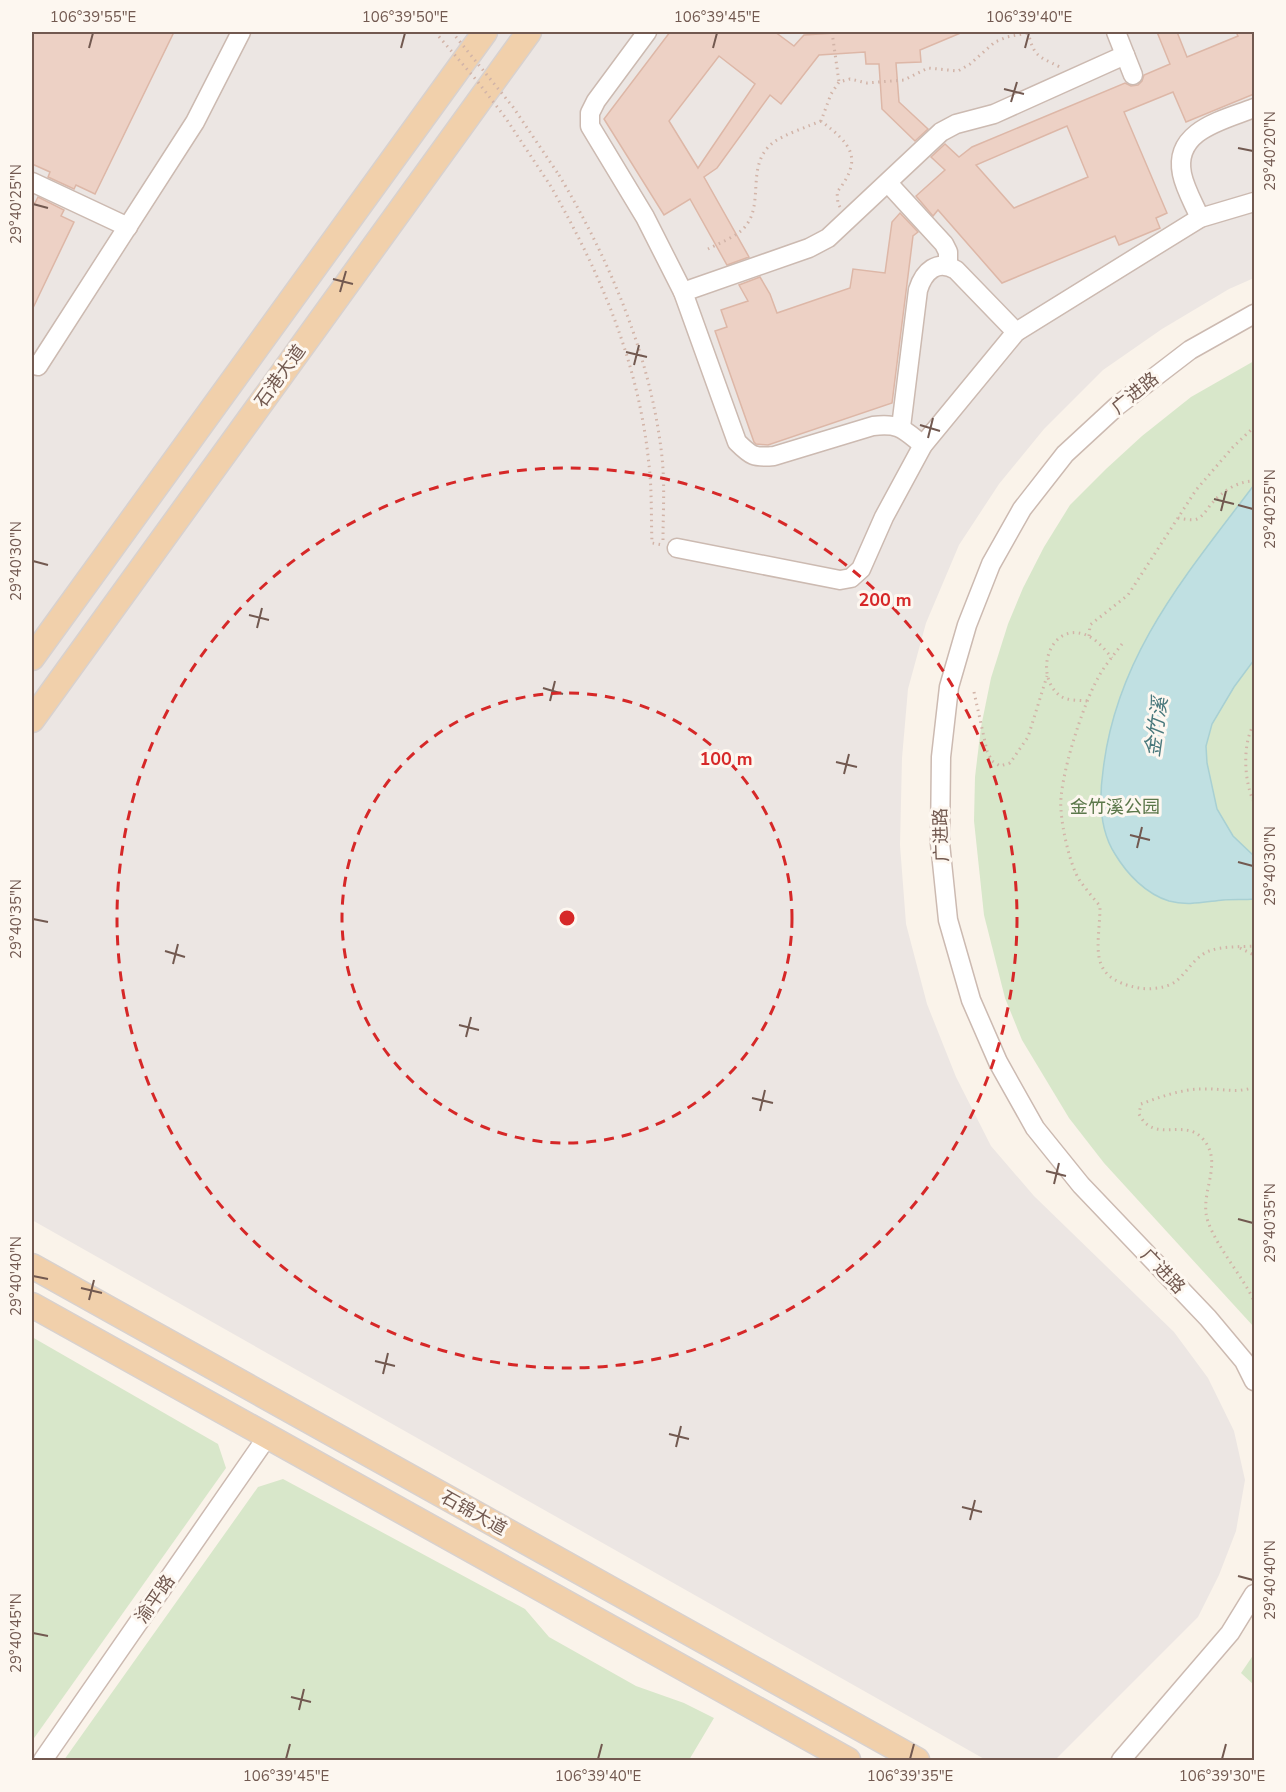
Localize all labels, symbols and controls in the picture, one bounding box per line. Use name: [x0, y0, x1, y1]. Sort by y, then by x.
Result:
text: 106°39'55"E: [50, 7, 136, 27]
text: 106°39'50"E: [362, 7, 448, 27]
text: 106°39'45"E: [674, 7, 760, 27]
text: 106°39'40"E: [986, 7, 1072, 27]
text: 29°40'20"N: [1260, 111, 1280, 191]
text: 29°40'25"N: [6, 164, 26, 244]
street label: 石港大道: [249, 340, 311, 412]
street label: 广进路: [1106, 367, 1164, 419]
text: 29°40'25"N: [1260, 469, 1280, 549]
text: 29°40'30"N: [6, 521, 26, 601]
text: 200 m: [858, 588, 912, 612]
water label: 金竹溪: [1139, 694, 1174, 759]
text: 100 m: [699, 747, 753, 771]
park label: 金竹溪公园: [1070, 795, 1160, 819]
street label: 广进路: [928, 808, 954, 862]
text: 29°40'30"N: [1260, 826, 1280, 906]
text: 29°40'35"N: [6, 879, 26, 959]
centre of rings: [557, 908, 577, 928]
text: 29°40'35"N: [1260, 1183, 1280, 1263]
text: 29°40'40"N: [6, 1236, 26, 1316]
street label: 广进路: [1136, 1243, 1190, 1299]
street label: 石锦大道: [437, 1485, 511, 1541]
text: 29°40'40"N: [1260, 1540, 1280, 1620]
street label: 渝平路: [130, 1570, 180, 1628]
text: 29°40'45"N: [6, 1593, 26, 1673]
text: 106°39'45"E: [243, 1766, 329, 1786]
text: 106°39'40"E: [555, 1766, 641, 1786]
text: 106°39'35"E: [867, 1766, 953, 1786]
text: 106°39'30"E: [1179, 1766, 1265, 1786]

